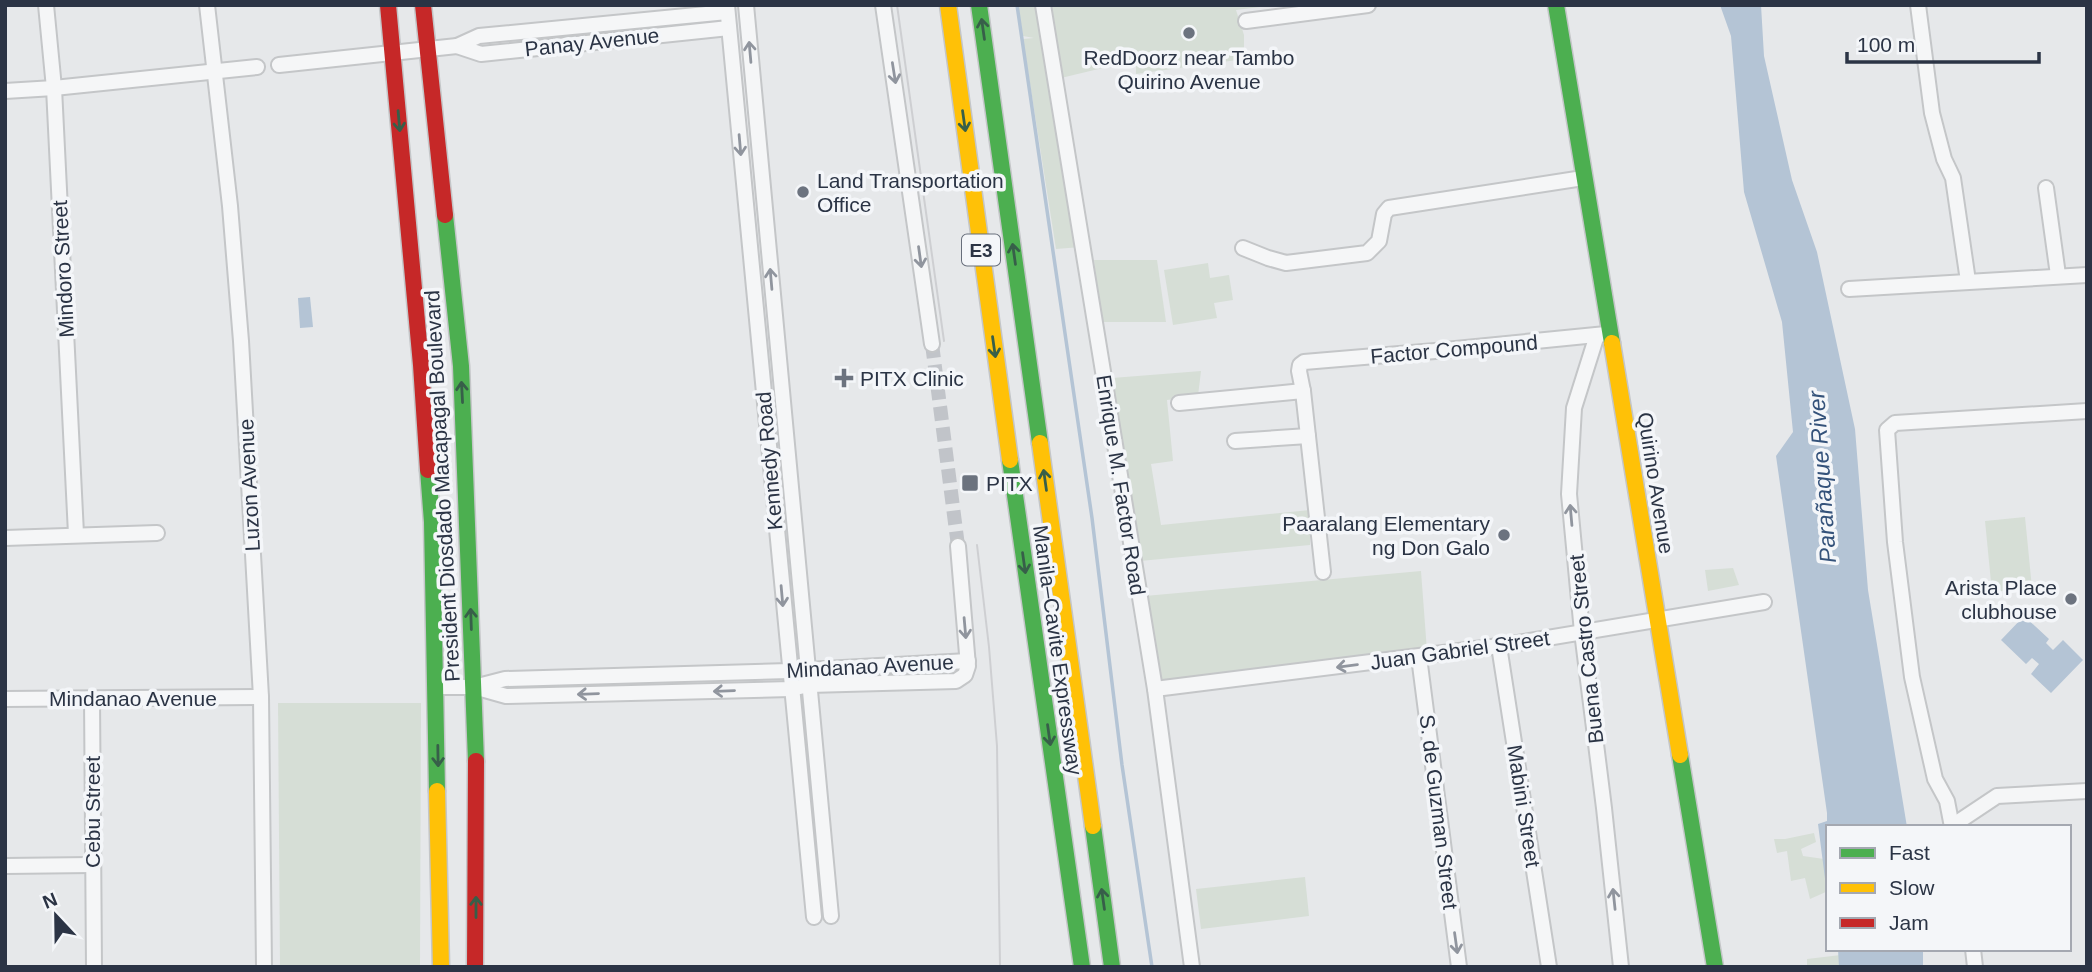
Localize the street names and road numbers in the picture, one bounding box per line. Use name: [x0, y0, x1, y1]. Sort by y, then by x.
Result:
street label: Panay Avenue: [524, 24, 660, 60]
street label: Mindoro Street: [48, 199, 78, 338]
road number: E3: [962, 234, 1000, 266]
street label: President Diosdado Macapagal Boulevard: [420, 290, 464, 682]
street label: Factor Compound: [1369, 330, 1539, 368]
street label: Enrique M. Factor Road: [1092, 373, 1150, 597]
street label: Kennedy Road: [751, 391, 787, 531]
street label: Quirino Avenue: [1633, 410, 1679, 556]
street label: Luzon Avenue: [234, 418, 264, 552]
street label: Manila–Cavite Expressway: [1029, 524, 1087, 777]
street label: Buena Castro Street: [1565, 553, 1607, 745]
street label: Juan Gabriel Street: [1369, 626, 1551, 674]
street label: Mindanao Avenue: [786, 650, 954, 682]
street label: Mindanao Avenue: [49, 687, 217, 710]
street label: S. de Guzman Street: [1416, 713, 1462, 911]
street label: Mabini Street: [1503, 743, 1545, 869]
street label: Cebu Street: [81, 756, 104, 868]

